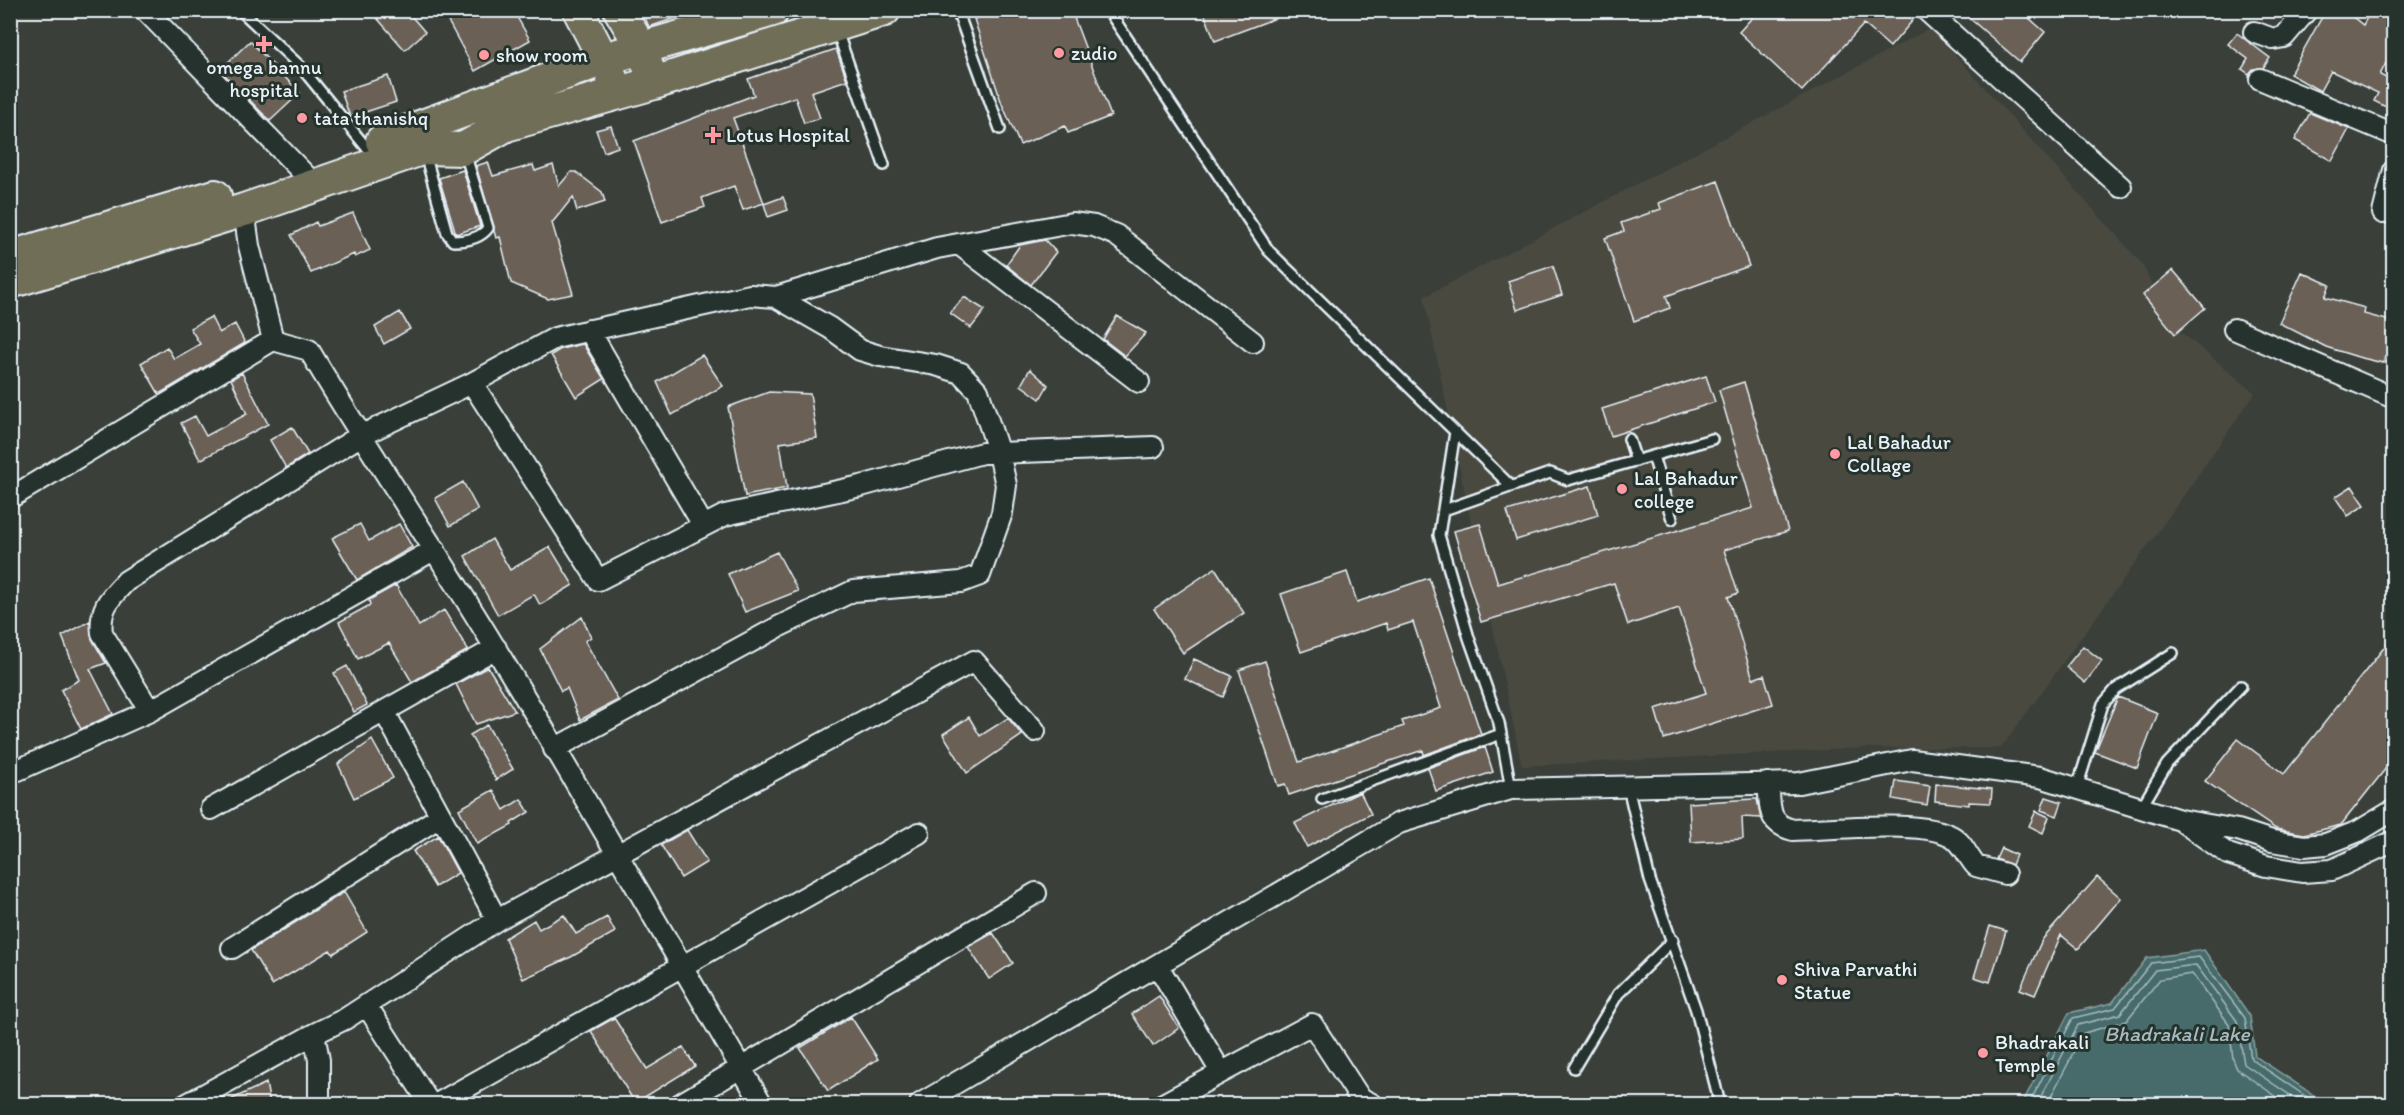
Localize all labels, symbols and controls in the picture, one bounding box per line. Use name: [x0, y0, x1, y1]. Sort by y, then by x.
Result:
marker: omega bannu hospital: [255, 35, 273, 53]
place label: zudio: [1071, 41, 1117, 65]
place label: show room: [496, 43, 588, 67]
marker: zudio: [1052, 46, 1066, 60]
marker: show room: [477, 48, 491, 62]
place label: omega bannu hospital: [206, 55, 322, 102]
place label: tata thanishq: [314, 106, 428, 130]
marker: tata thanishq: [295, 111, 309, 125]
place label: Lotus Hospital: [726, 123, 850, 147]
marker: Lotus Hospital: [704, 126, 722, 144]
place label: Lal Bahadur Collage: [1847, 430, 1951, 477]
marker: Lal Bahadur Collage: [1828, 447, 1842, 461]
place label: Lal Bahadur college: [1634, 466, 1738, 513]
marker: Lal Bahadur college: [1615, 482, 1629, 496]
place label: Shiva Parvathi Statue: [1794, 957, 1917, 1004]
marker: Shiva Parvathi Statue: [1775, 973, 1789, 987]
water label: Bhadrakali Lake: [2104, 1021, 2251, 1046]
place label: Bhadrakali Temple: [1995, 1030, 2089, 1077]
marker: Bhadrakali Temple: [1976, 1046, 1990, 1060]

